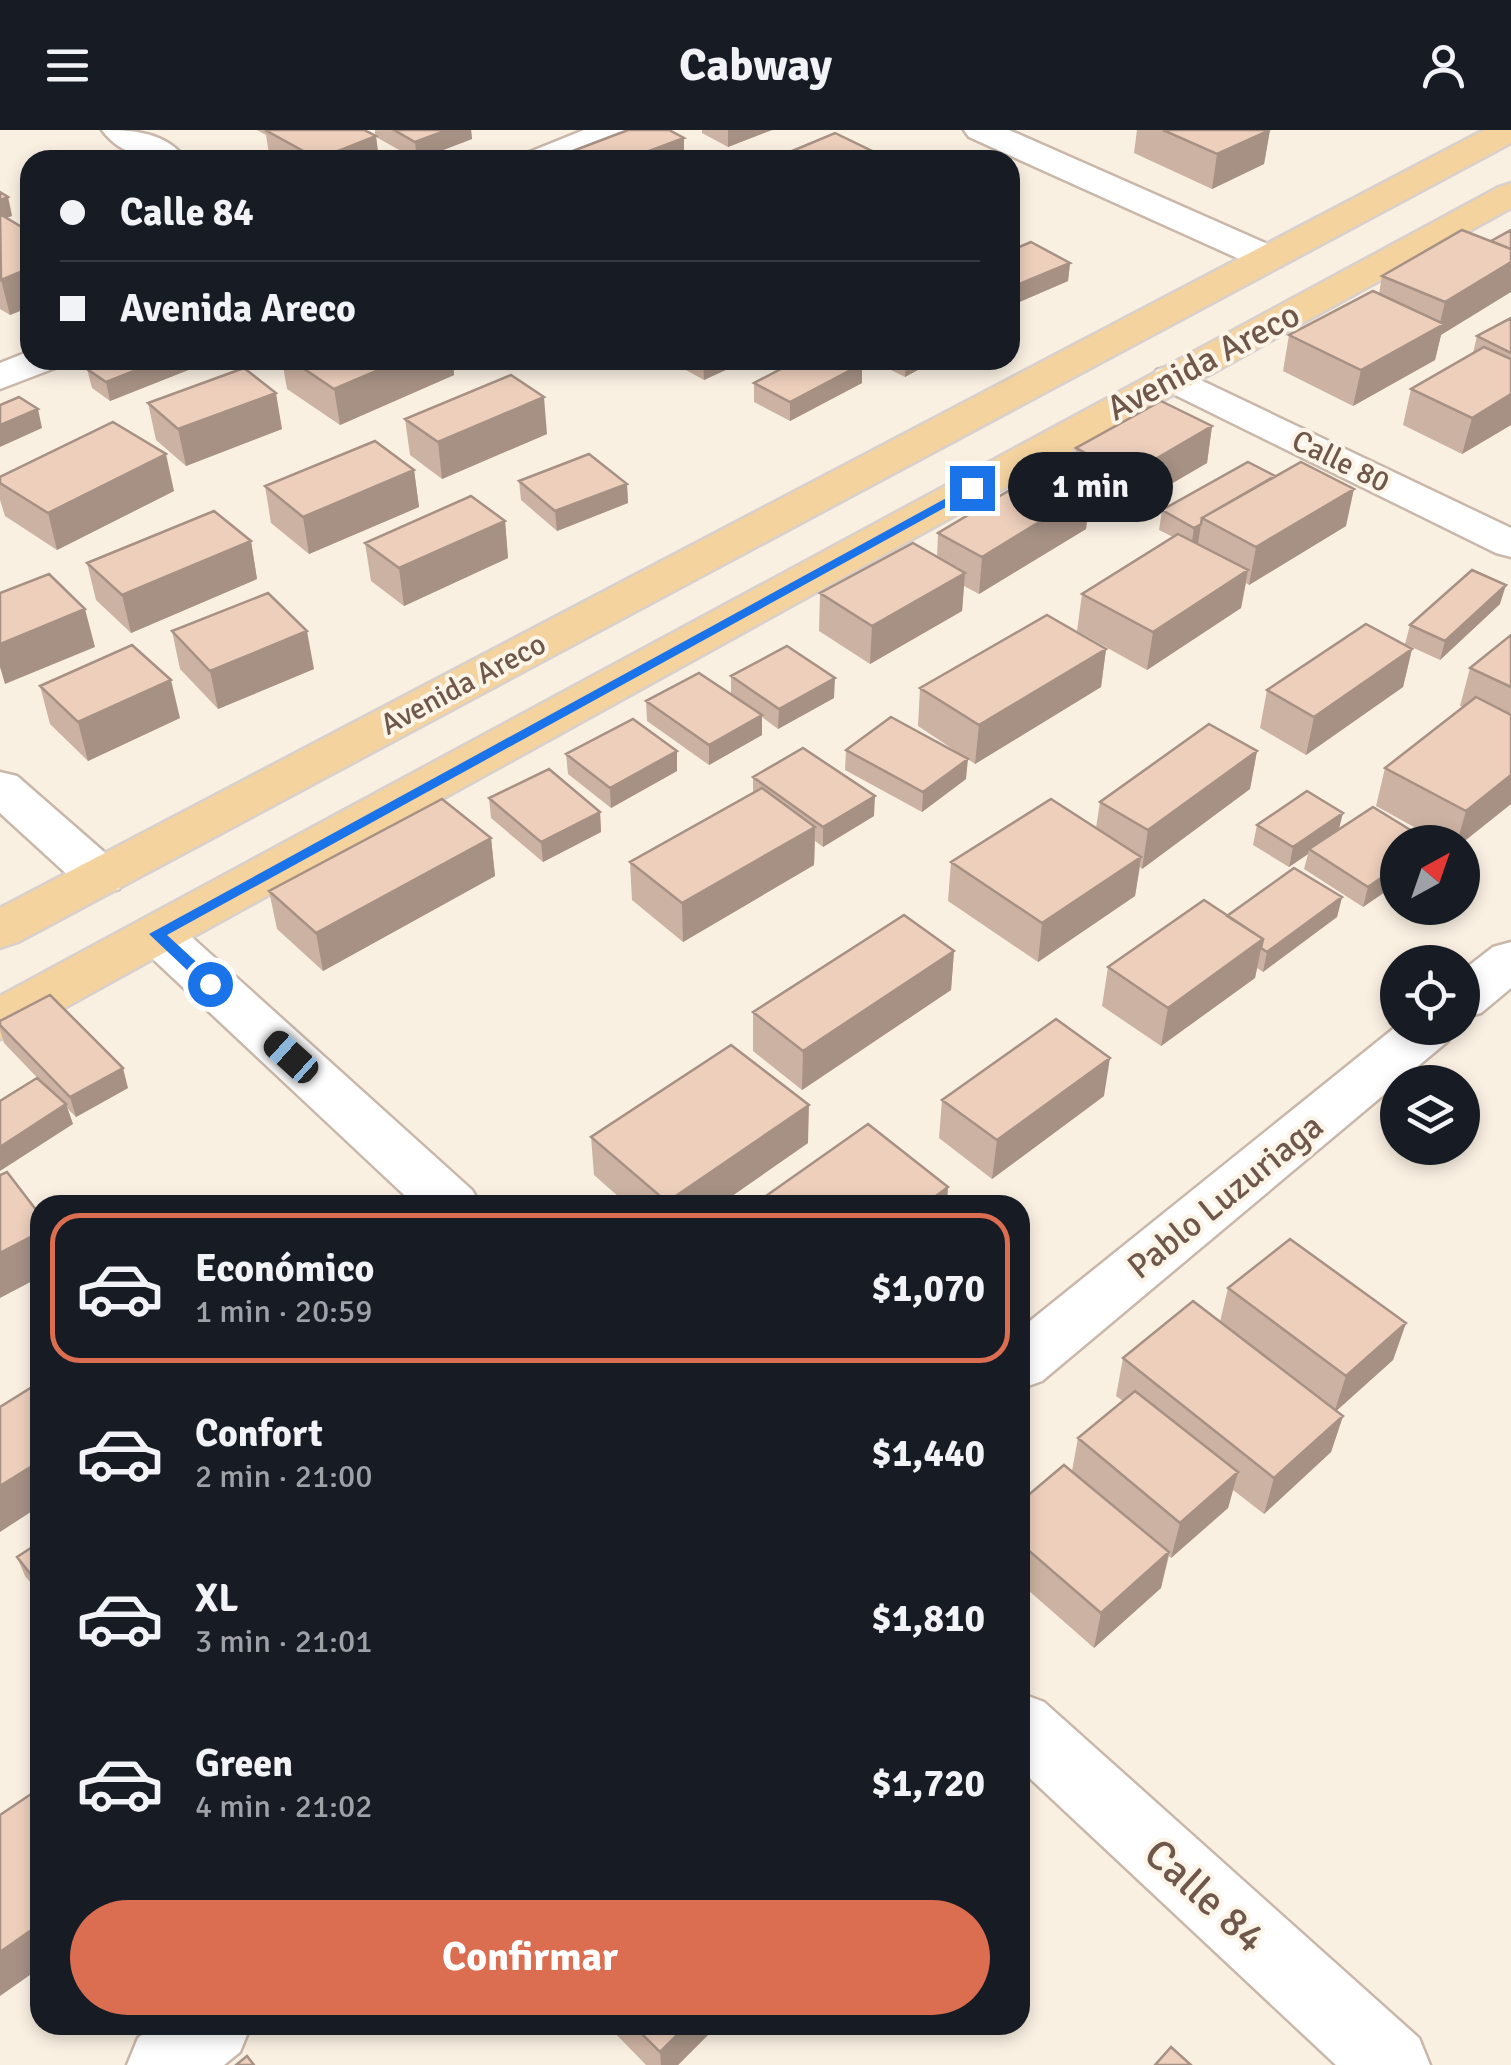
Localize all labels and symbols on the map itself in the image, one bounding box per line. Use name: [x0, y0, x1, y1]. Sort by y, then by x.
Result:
street label: Avenida Areco: [1100, 293, 1307, 430]
street label: Calle 80: [1286, 422, 1396, 501]
callout: 1 min: [1007, 453, 1172, 523]
route end: [950, 466, 995, 511]
street label: Avenida Areco: [374, 625, 552, 743]
north arrow: [1380, 825, 1480, 925]
route start: [188, 962, 233, 1007]
car: [259, 1026, 323, 1088]
street label: Pablo Luzuriaga: [1119, 1104, 1332, 1288]
street label: Calle 84: [1134, 1828, 1276, 1964]

